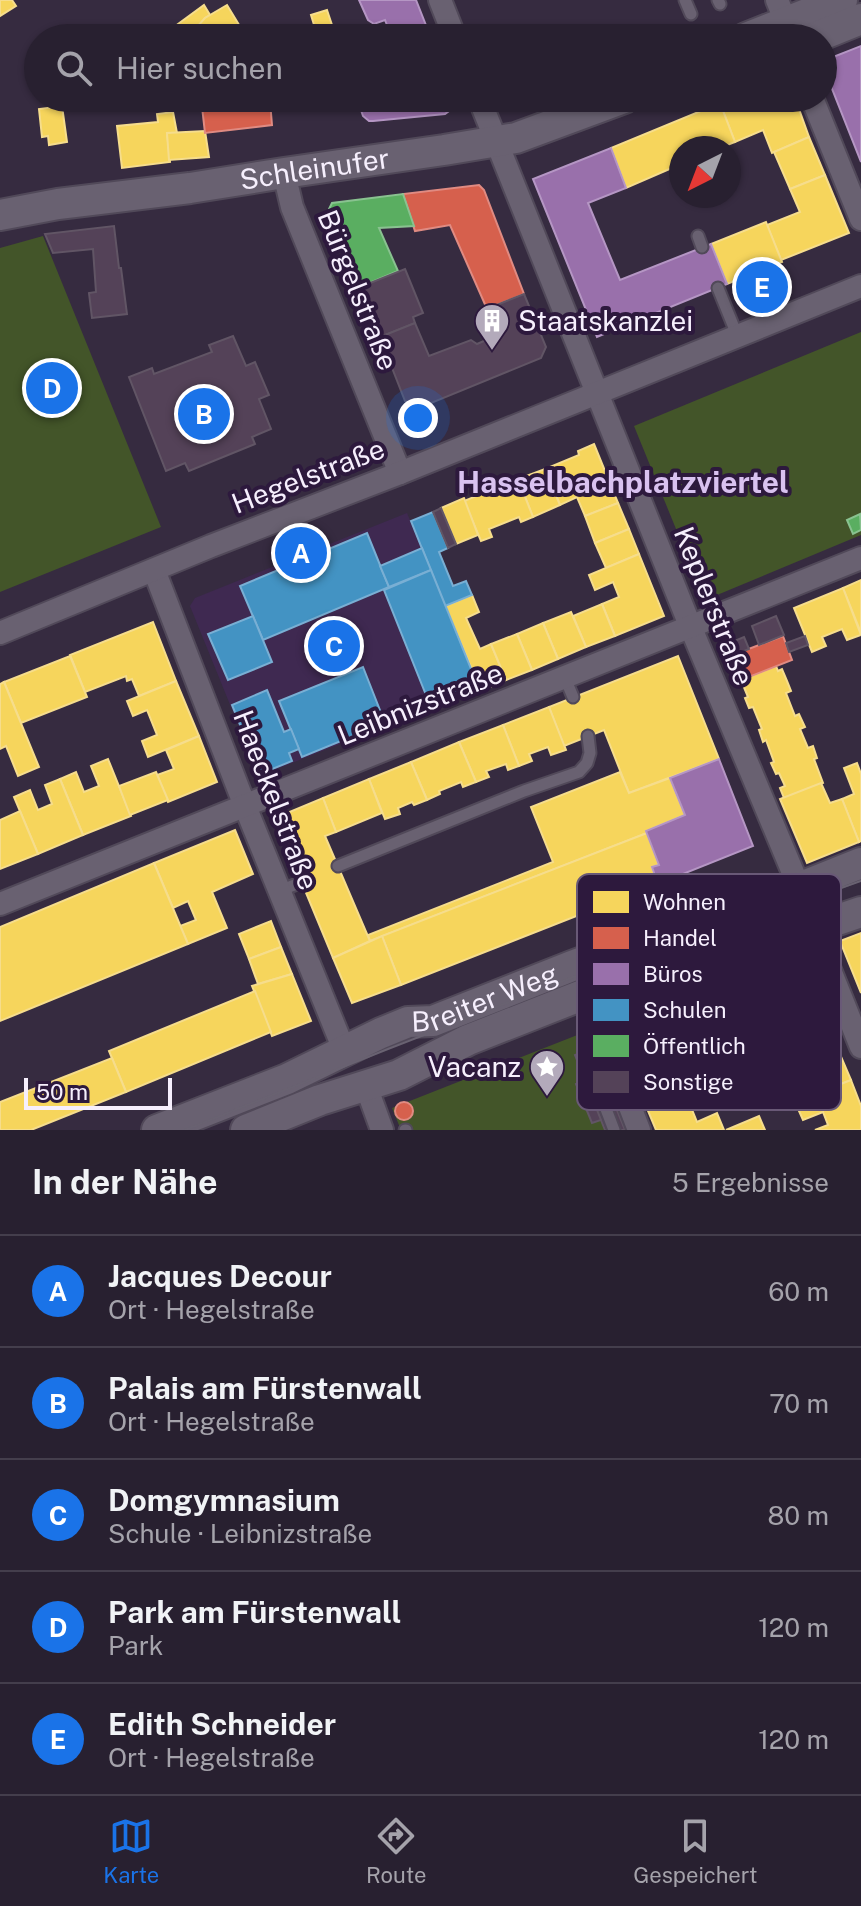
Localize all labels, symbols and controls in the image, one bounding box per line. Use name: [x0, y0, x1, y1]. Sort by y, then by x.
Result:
search box: [24, 24, 837, 112]
icon: search: [52, 46, 96, 90]
text: Hier suchen: [116, 50, 283, 86]
north arrow: [669, 136, 741, 208]
street label: Schleinufer: [237, 141, 391, 196]
street label: Bürgelstraße: [311, 205, 406, 375]
pin: E: [736, 257, 788, 317]
building icon: Staatskanzlei: [473, 302, 511, 352]
place label: Staatskanzlei: [518, 304, 693, 337]
pin: D: [26, 358, 78, 418]
pin: B: [178, 384, 230, 444]
your location: [398, 398, 438, 438]
street label: Hegelstraße: [227, 431, 389, 520]
district label: Hasselbachplatzviertel: [457, 464, 789, 500]
street label: Keplerstraße: [668, 522, 761, 690]
pin: A: [275, 523, 327, 583]
pin: C: [308, 616, 360, 676]
street label: Leibnizstraße: [333, 655, 507, 752]
street label: Haeckelstraße: [227, 705, 326, 894]
legend: [577, 874, 841, 1110]
text: Wohnen: [643, 889, 726, 915]
text: Handel: [643, 925, 717, 951]
street label: Breiter Weg: [411, 956, 562, 1038]
text: Büros: [643, 961, 703, 987]
text: Schulen: [643, 997, 726, 1023]
text: Öffentlich: [643, 1032, 746, 1059]
place icon: Vacanz: [528, 1048, 566, 1098]
place label: Vacanz: [428, 1050, 521, 1083]
text: Sonstige: [643, 1069, 733, 1095]
scale bar: [24, 1074, 172, 1110]
text: 50 m: [36, 1079, 88, 1105]
text: In der Nähe: [32, 1162, 218, 1202]
text: 5 Ergebnisse: [672, 1167, 829, 1198]
text: Jacques Decour: [108, 1258, 332, 1294]
text: A: [49, 1276, 67, 1307]
text: 60 m: [768, 1276, 829, 1307]
text: Ort · Hegelstraße: [108, 1294, 315, 1325]
text: Palais am Fürstenwall: [108, 1370, 422, 1406]
text: B: [49, 1388, 67, 1419]
text: 70 m: [769, 1388, 829, 1419]
text: Ort · Hegelstraße: [108, 1406, 315, 1437]
text: Domgymnasium: [108, 1482, 340, 1518]
text: C: [49, 1500, 67, 1531]
text: 80 m: [768, 1500, 829, 1531]
text: Schule · Leibnizstraße: [108, 1518, 372, 1549]
text: Park am Fürstenwall: [108, 1594, 401, 1630]
text: D: [49, 1612, 67, 1643]
text: 120 m: [758, 1612, 829, 1643]
text: Park: [108, 1630, 163, 1661]
text: Edith Schneider: [108, 1706, 336, 1742]
text: E: [50, 1724, 66, 1755]
text: 120 m: [758, 1724, 829, 1755]
text: Ort · Hegelstraße: [108, 1742, 315, 1773]
tab: Karte: [103, 1814, 159, 1888]
tab: Route: [366, 1814, 426, 1888]
tab: Gespeichert: [633, 1814, 758, 1888]

